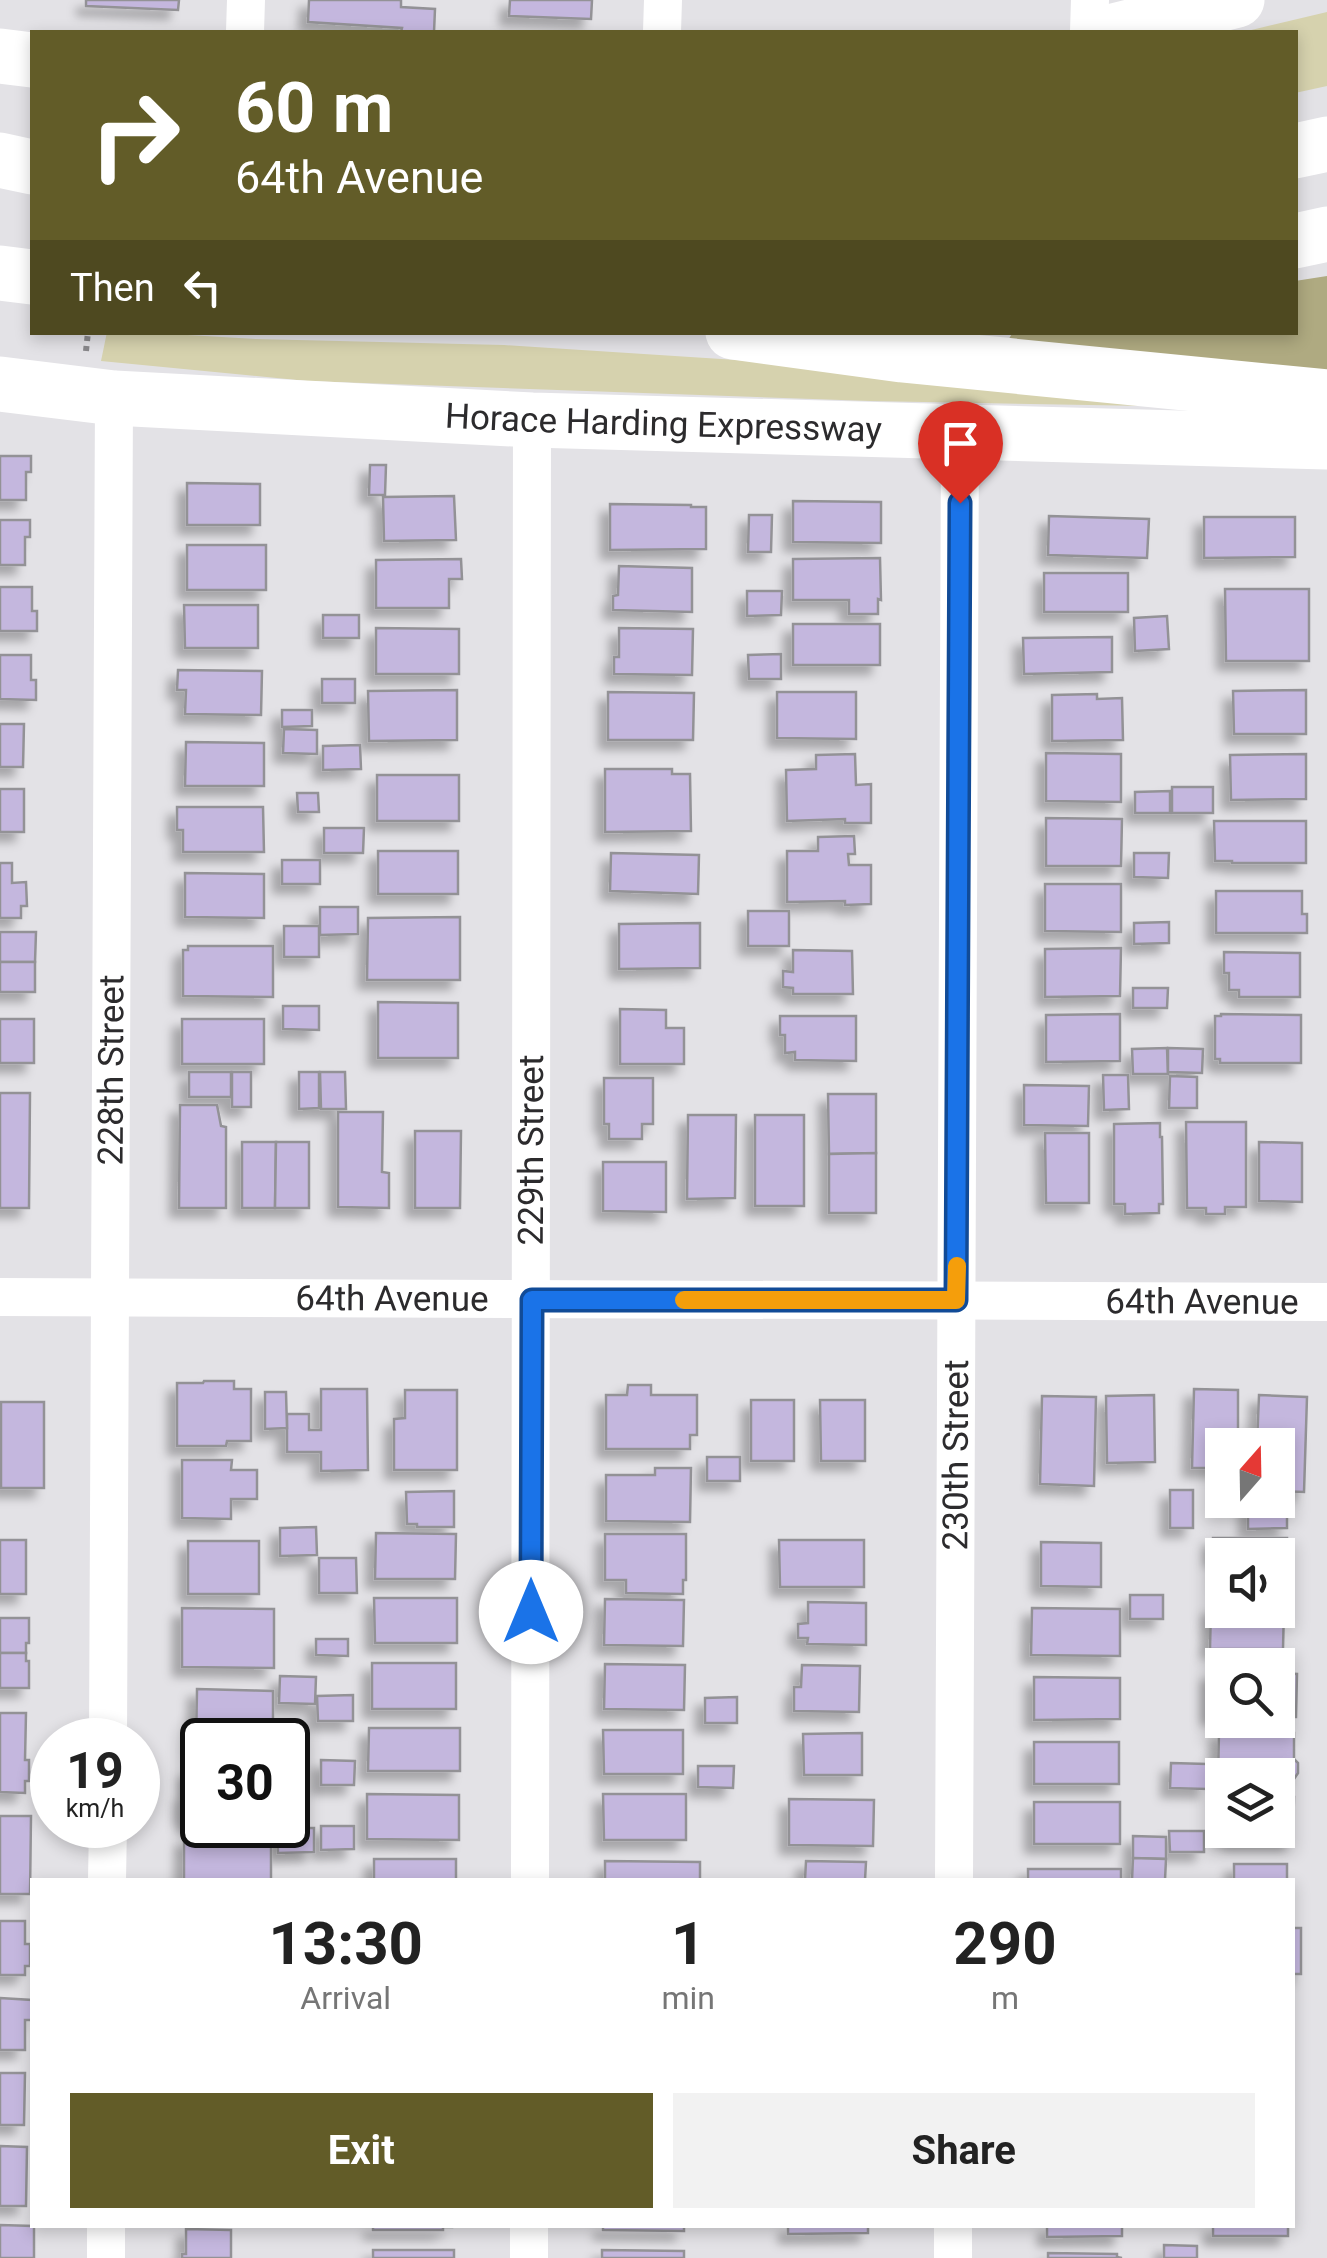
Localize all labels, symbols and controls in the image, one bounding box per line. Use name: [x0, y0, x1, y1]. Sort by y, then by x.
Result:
text: 60 m: [235, 67, 393, 149]
icon: right: [70, 70, 200, 200]
text: 64th Avenue: [235, 151, 483, 204]
icon: left: [175, 260, 230, 315]
text: Then: [70, 266, 155, 310]
street label: Horace Harding Expressway: [444, 395, 883, 450]
pin: [918, 401, 1003, 504]
icon: arrive: [933, 416, 988, 471]
street label: 228th Street: [90, 975, 132, 1165]
street label: 229th Street: [510, 1055, 552, 1245]
street label: 64th Avenue: [295, 1278, 489, 1319]
street label: 64th Avenue: [1105, 1281, 1299, 1322]
street label: 230th Street: [935, 1360, 977, 1550]
north arrow: [1205, 1428, 1295, 1518]
map controls: [1205, 1428, 1295, 1848]
button: sound: [1205, 1538, 1295, 1628]
position arrow: [479, 1560, 583, 1664]
button: search: [1205, 1648, 1295, 1738]
speed limit sign: 30: [180, 1718, 310, 1848]
text: 19: [66, 1742, 124, 1800]
button: layers: [1205, 1758, 1295, 1848]
text: km/h: [66, 1794, 124, 1823]
text: 13:30: [268, 1908, 423, 1979]
text: 1: [671, 1908, 705, 1979]
text: 290: [953, 1908, 1057, 1979]
text: Arrival: [300, 1979, 391, 2017]
text: min: [661, 1979, 715, 2017]
text: m: [991, 1979, 1019, 2017]
button: Exit: [70, 2093, 653, 2208]
button: Share: [673, 2093, 1255, 2208]

